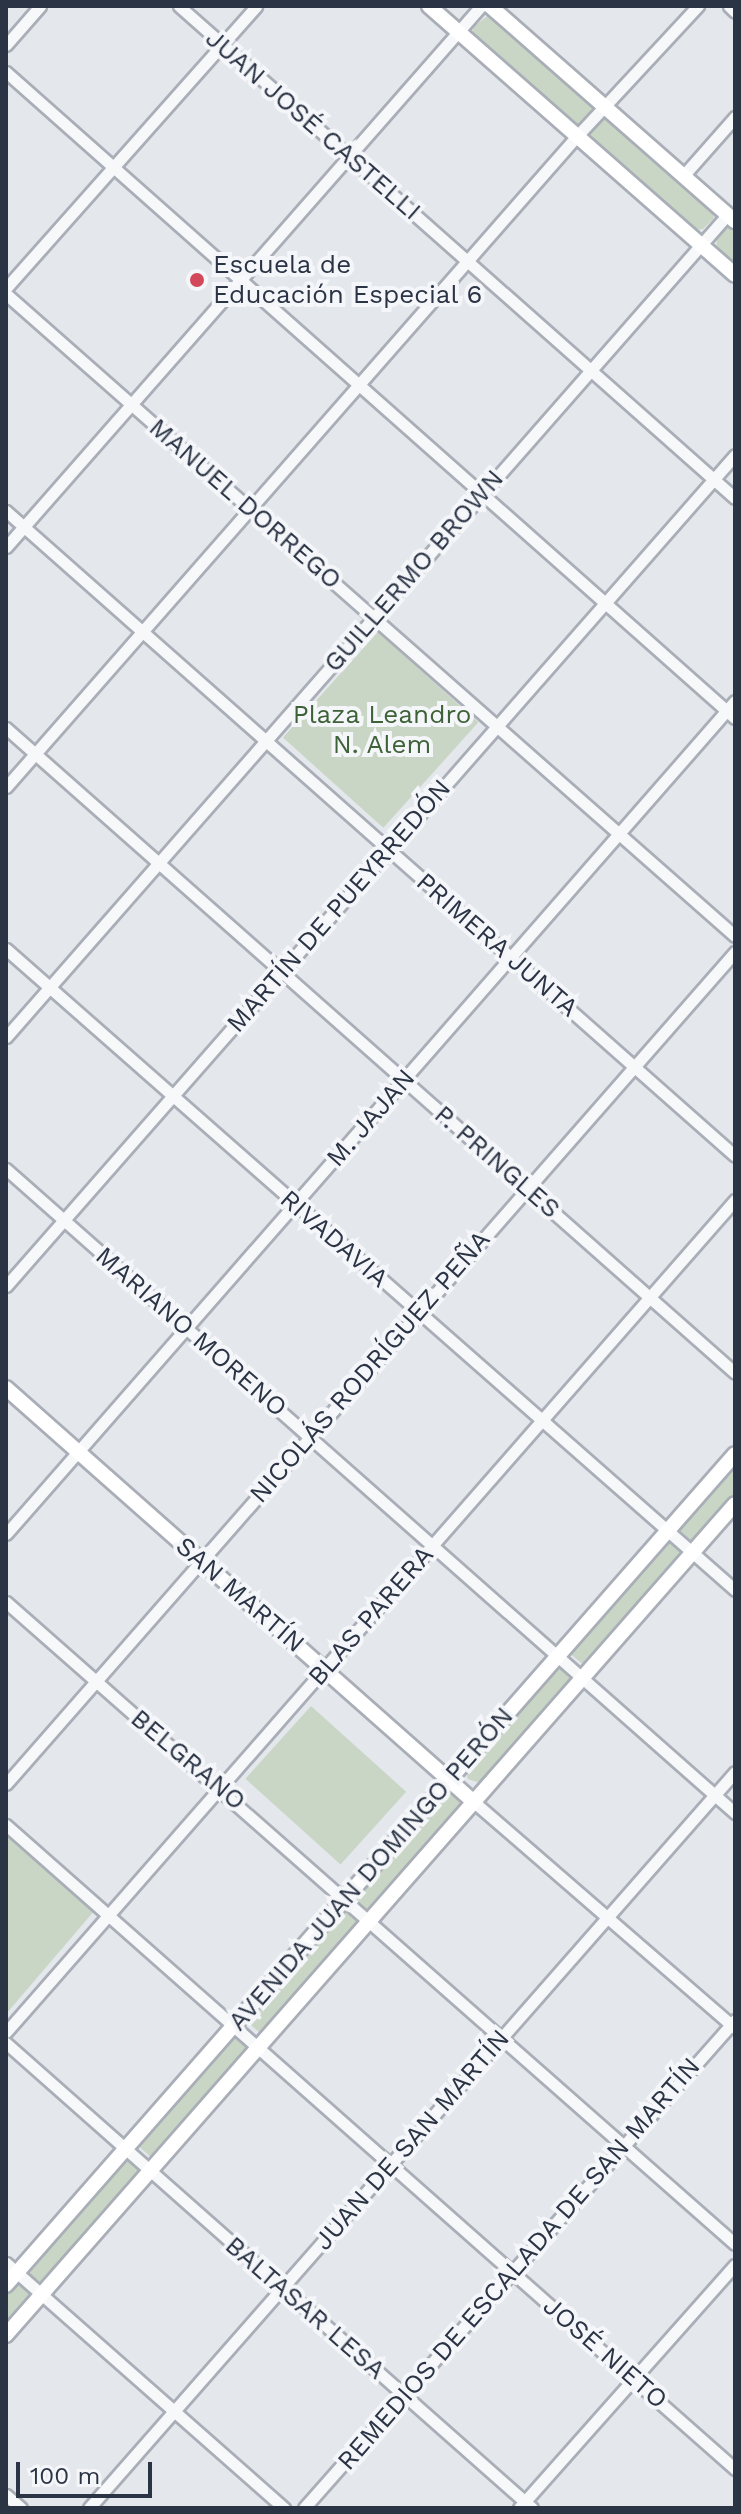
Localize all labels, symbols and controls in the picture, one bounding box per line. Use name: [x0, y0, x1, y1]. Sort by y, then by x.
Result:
street label: JUAN JOSÉ CASTELLI: [199, 23, 427, 227]
place label: Escuela de Educación Especial 6: [213, 249, 483, 310]
marker: Escuela de Educación Especial 6: [188, 271, 206, 289]
street label: MANUEL DORREGO: [142, 412, 348, 596]
street label: GUILLERMO BROWN: [318, 463, 510, 679]
park label: Plaza Leandro N. Alem: [292, 699, 472, 760]
street label: MARTÍN DE PUEYRREDÓN: [221, 773, 457, 1039]
street label: PRIMERA JUNTA: [409, 866, 585, 1024]
street label: M. JAJAN: [320, 1063, 422, 1173]
street label: P. PRINGLES: [428, 1099, 566, 1225]
street label: RIVADAVIA: [274, 1184, 394, 1294]
street label: NICOLÁS RODRÍGUEZ PEÑA: [243, 1225, 497, 1509]
street label: MARIANO MORENO: [89, 1241, 293, 1423]
street label: SAN MARTÍN: [169, 1531, 311, 1659]
street label: BLAS PARERA: [302, 1540, 440, 1692]
street label: AVENIDA JUAN DOMINGO PERÓN: [221, 1700, 521, 2038]
street label: BELGRANO: [124, 1703, 252, 1817]
street label: JUAN DE SAN MARTÍN: [308, 2023, 516, 2257]
street label: REMEDIOS DE ESCALADA DE SAN MARTÍN: [331, 2051, 707, 2477]
street label: BALTASAR LESA: [219, 2230, 391, 2386]
street label: JOSÉ NIETO: [537, 2291, 673, 2415]
scale bar: [20, 2446, 156, 2496]
text: 100 m: [30, 2462, 100, 2490]

